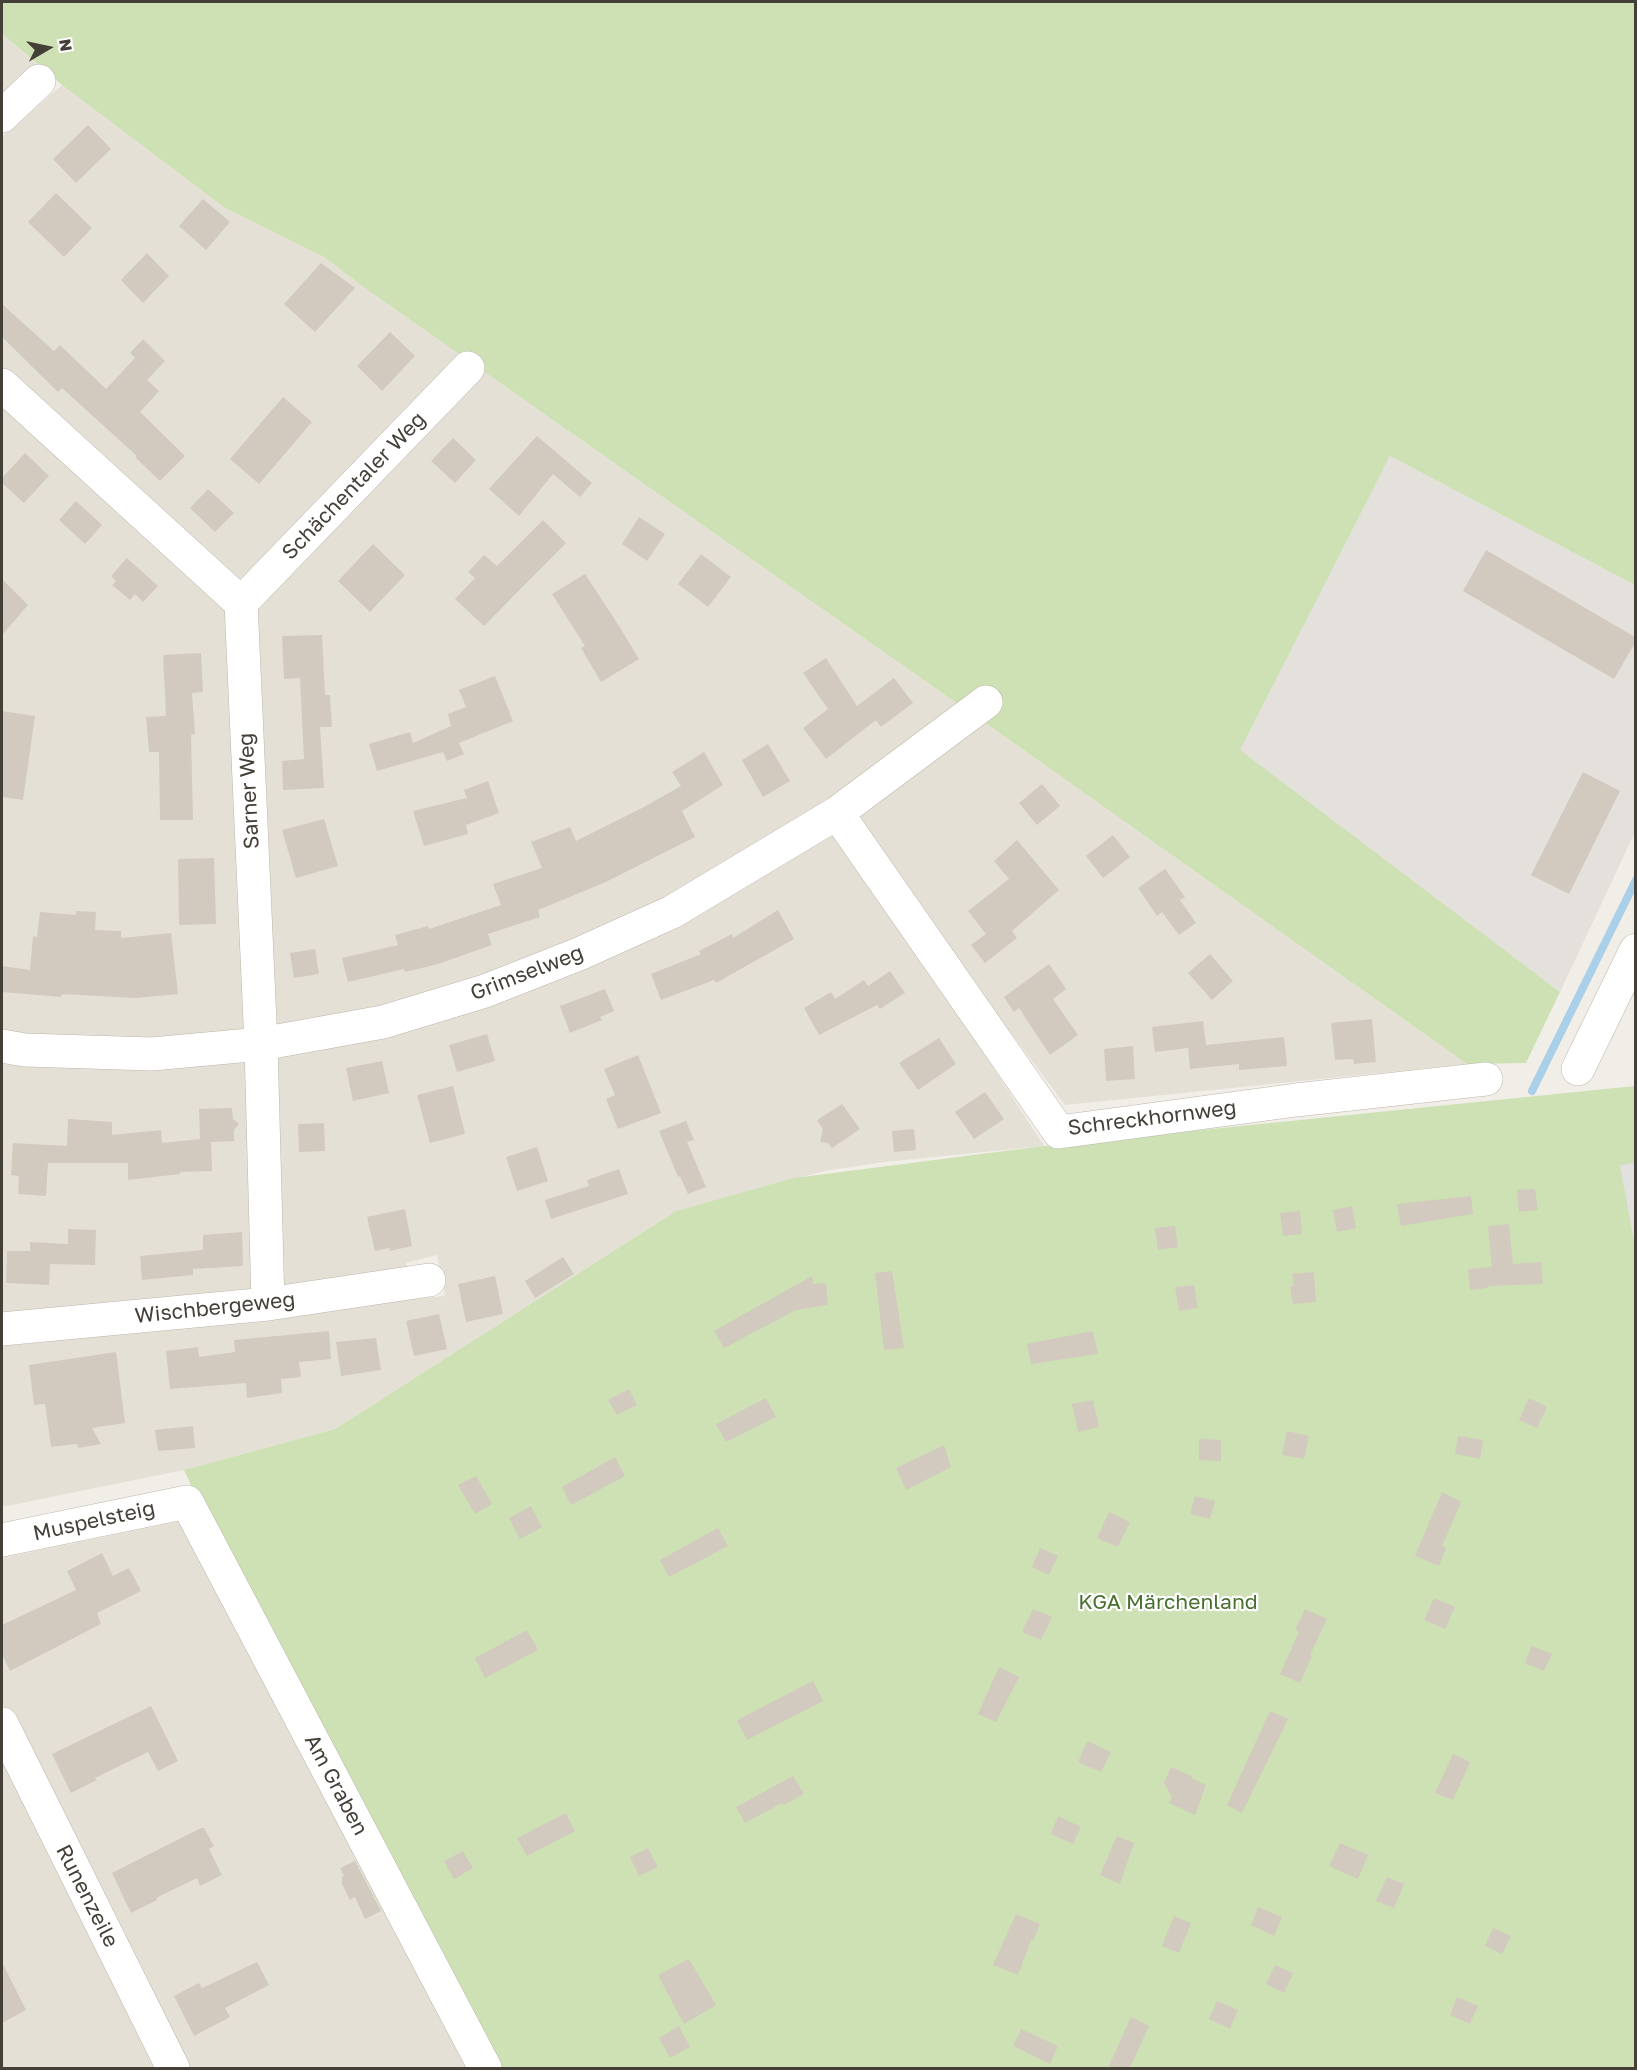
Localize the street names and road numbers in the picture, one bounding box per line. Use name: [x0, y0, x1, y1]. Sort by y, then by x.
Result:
street label: Schächentaler Weg: [277, 407, 431, 565]
street label: Sarner Weg: [233, 732, 265, 850]
street label: Grimselweg: [467, 940, 587, 1006]
street label: Schreckhornweg: [1066, 1095, 1238, 1141]
street label: Wischbergeweg: [134, 1287, 296, 1329]
street label: Muspelsteig: [31, 1496, 157, 1546]
street label: Am Graben: [299, 1730, 373, 1840]
street label: Runenzeile: [50, 1840, 124, 1952]

